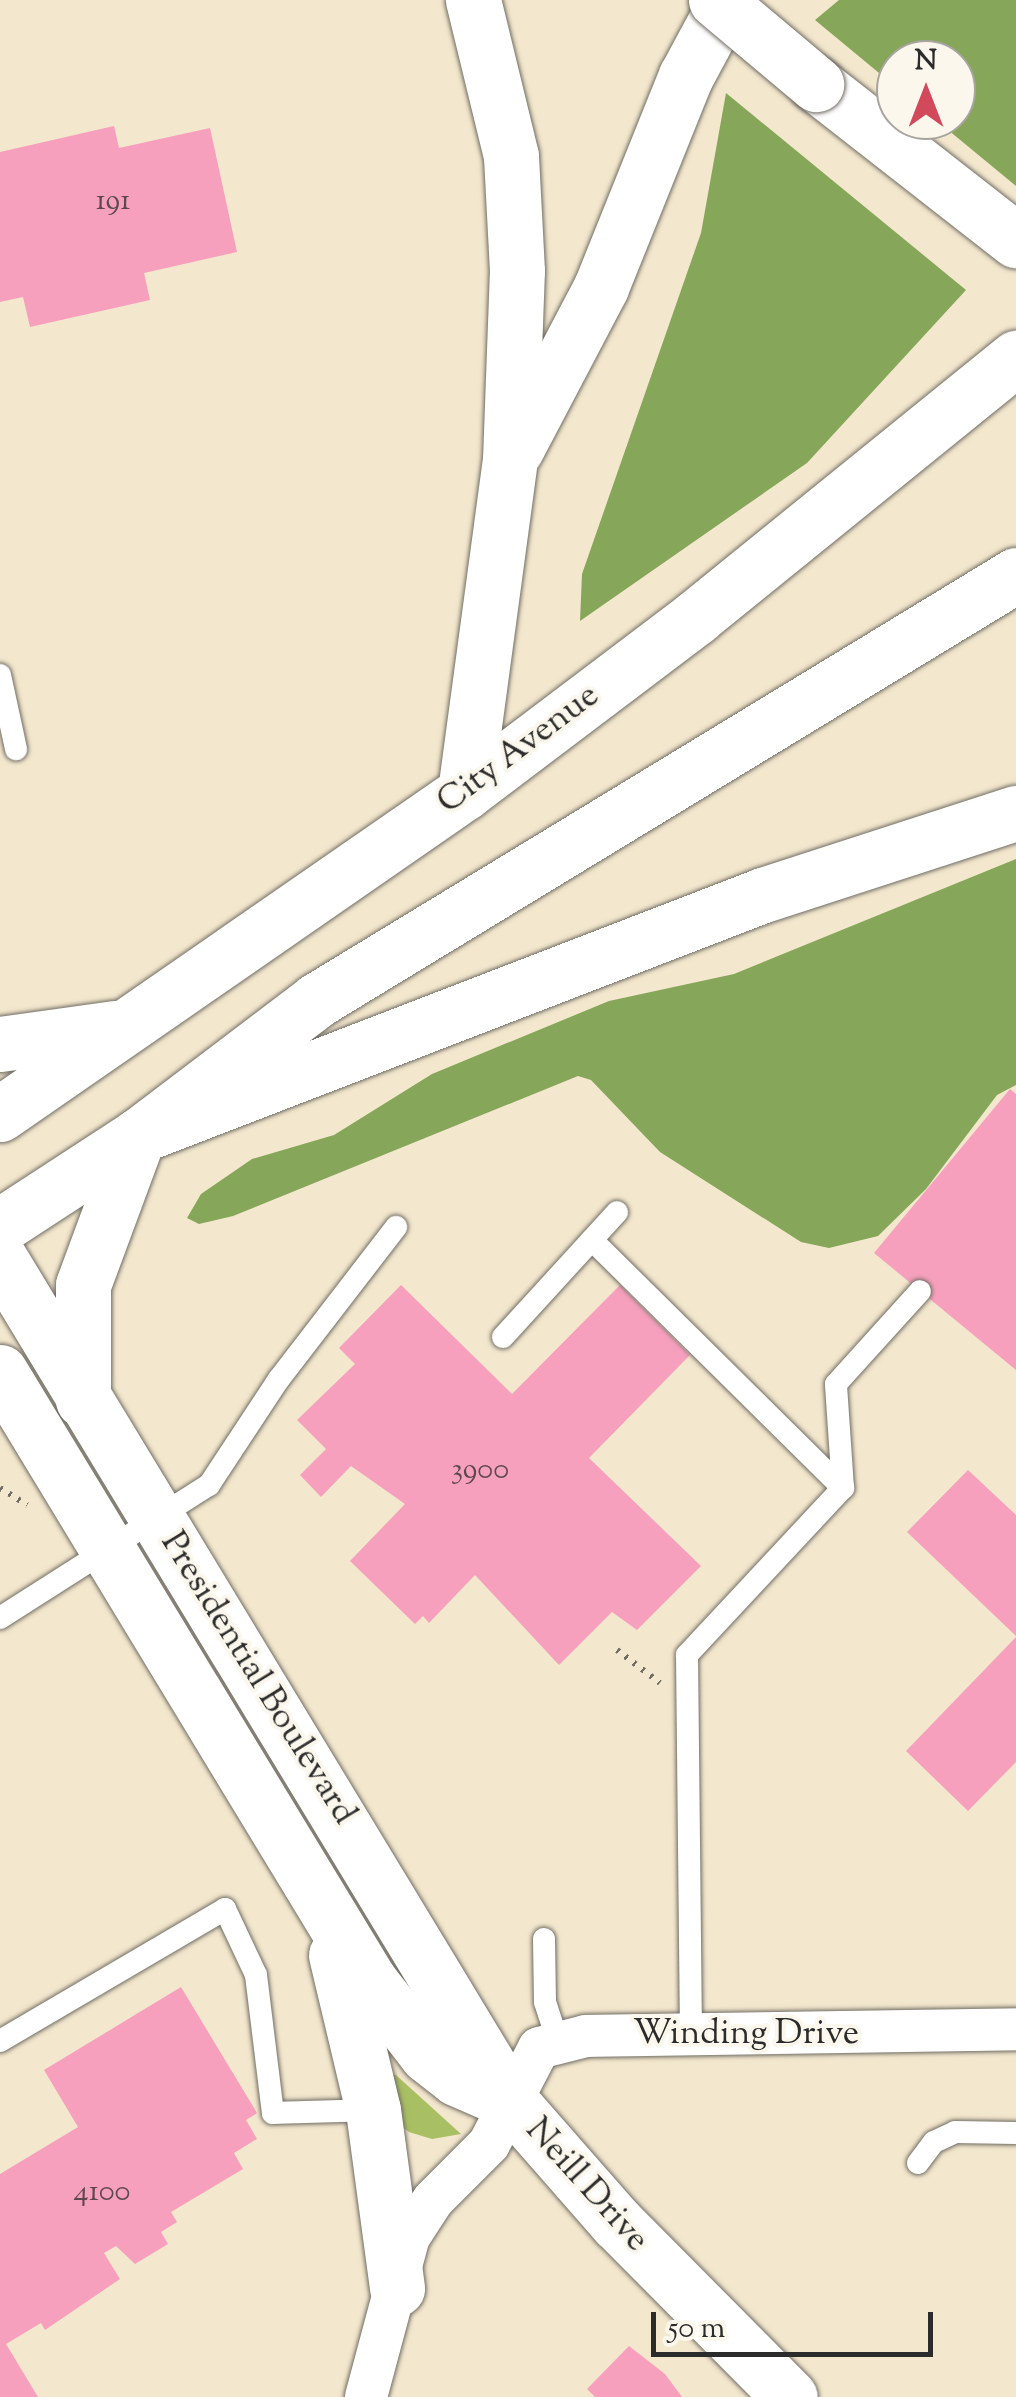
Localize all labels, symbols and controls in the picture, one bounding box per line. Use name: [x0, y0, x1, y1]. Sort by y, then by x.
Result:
north arrow: [876, 40, 976, 140]
text: N: [915, 42, 937, 82]
house number: 191: [96, 184, 130, 220]
street label: City Avenue: [430, 676, 608, 824]
house number: 3900: [451, 1453, 509, 1489]
street label: Presidential Boulevard: [150, 1525, 364, 1833]
street label: Winding Drive: [633, 2014, 859, 2056]
street label: Neill Drive: [515, 2111, 657, 2261]
house number: 4100: [74, 2175, 130, 2211]
scale bar: [656, 2292, 938, 2354]
text: 50 m: [668, 2308, 725, 2351]

